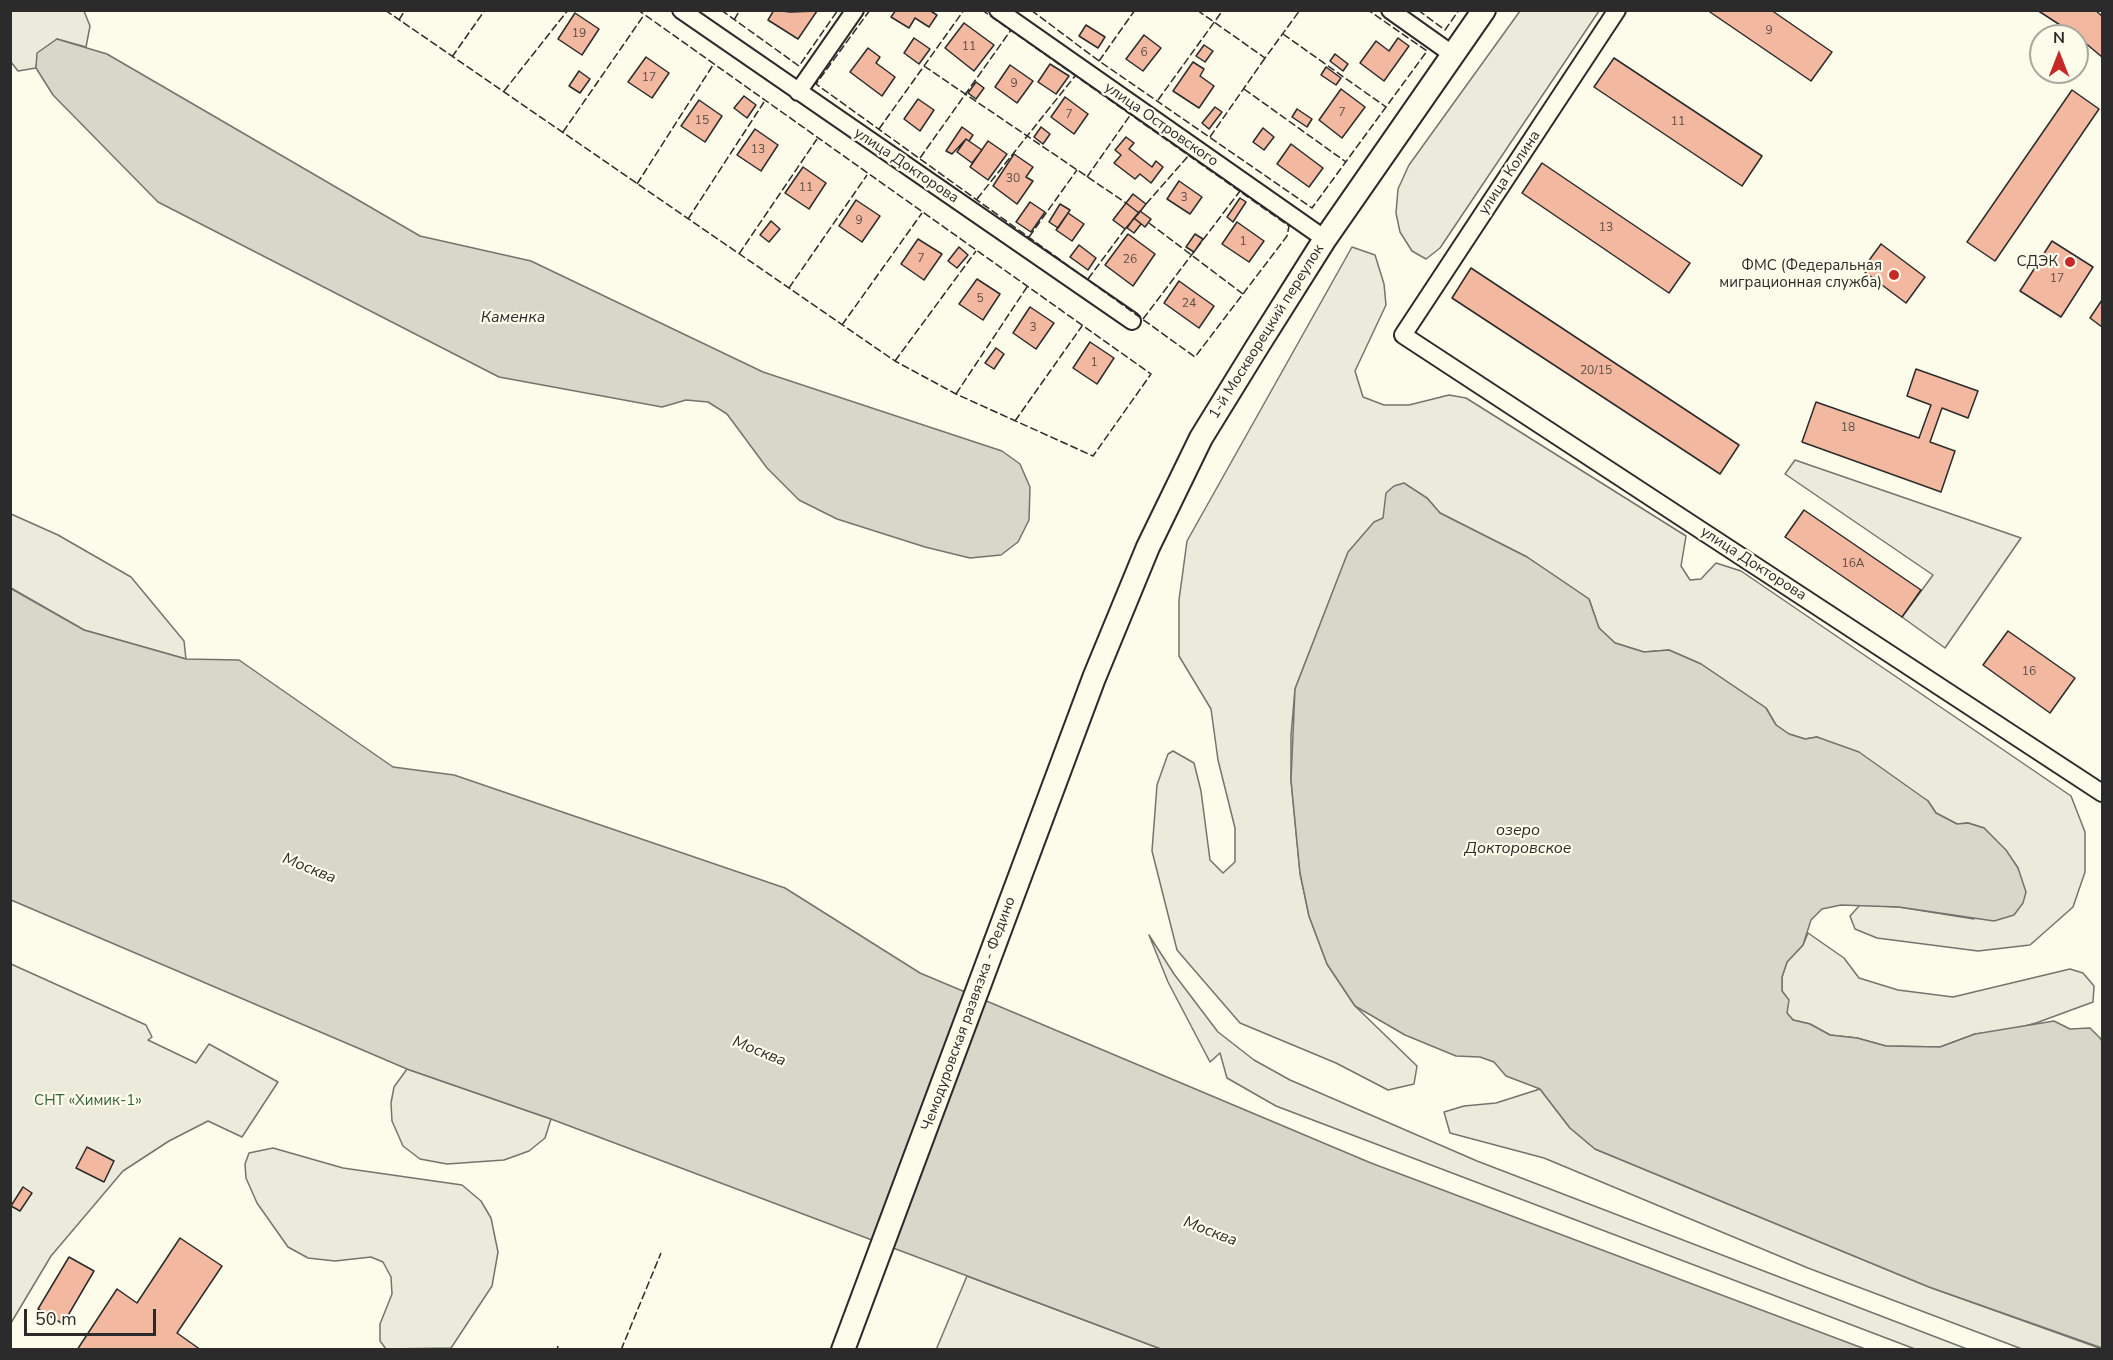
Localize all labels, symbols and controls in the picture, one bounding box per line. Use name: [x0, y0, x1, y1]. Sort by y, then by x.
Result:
house number: 9: [1765, 24, 1773, 38]
north arrow: [2029, 24, 2089, 84]
house number: 19: [572, 27, 586, 41]
text: N: [2053, 27, 2065, 49]
house number: 11: [962, 40, 976, 54]
house number: 6: [1140, 46, 1148, 60]
house number: 17: [642, 71, 656, 85]
house number: 9: [1010, 77, 1018, 91]
street label: улица Островского: [1101, 79, 1221, 171]
house number: 7: [1338, 106, 1346, 120]
house number: 7: [1065, 108, 1073, 122]
house number: 15: [695, 114, 709, 128]
house number: 11: [1671, 115, 1685, 129]
street label: улица Докторова: [850, 124, 962, 208]
street label: улица Колина: [1475, 127, 1545, 219]
house number: 13: [751, 143, 765, 157]
house number: 30: [1006, 172, 1020, 186]
house number: 11: [799, 181, 813, 195]
house number: 3: [1180, 191, 1188, 205]
house number: 9: [855, 214, 863, 228]
house number: 13: [1599, 221, 1613, 235]
house number: 1: [1239, 235, 1247, 249]
street label: 1-й Москворецкий переулок: [1206, 241, 1328, 423]
house number: 7: [917, 252, 925, 266]
house number: 26: [1123, 253, 1137, 267]
place label: СДЭК: [2017, 253, 2058, 271]
marker: СДЭК: [2063, 255, 2077, 269]
place label: ФМС (Федеральная миграционная служба): [1719, 257, 1882, 292]
marker: ФМС (Федеральная миграционная служба): [1887, 268, 1901, 282]
house number: 17: [2050, 272, 2064, 286]
house number: 5: [976, 292, 984, 306]
house number: 24: [1182, 297, 1196, 311]
water label: Каменка: [481, 308, 545, 328]
house number: 3: [1029, 321, 1037, 335]
house number: 1: [1090, 356, 1098, 370]
house number: 20/15: [1580, 364, 1612, 378]
house number: 18: [1841, 421, 1855, 435]
street label: улица Докторова: [1697, 523, 1809, 605]
house number: 16А: [1841, 557, 1865, 571]
house number: 16: [2022, 665, 2036, 679]
water label: озеро Докторовское: [1464, 821, 1572, 859]
water label: Москва: [279, 850, 339, 888]
street label: Чемодуровская развязка - Федино: [918, 894, 1020, 1134]
water label: Москва: [729, 1033, 789, 1071]
park label: СНТ «Химик-1»: [34, 1092, 142, 1110]
water label: Москва: [1180, 1213, 1240, 1251]
scale bar: [27, 1297, 159, 1335]
text: 50 m: [35, 1307, 77, 1331]

